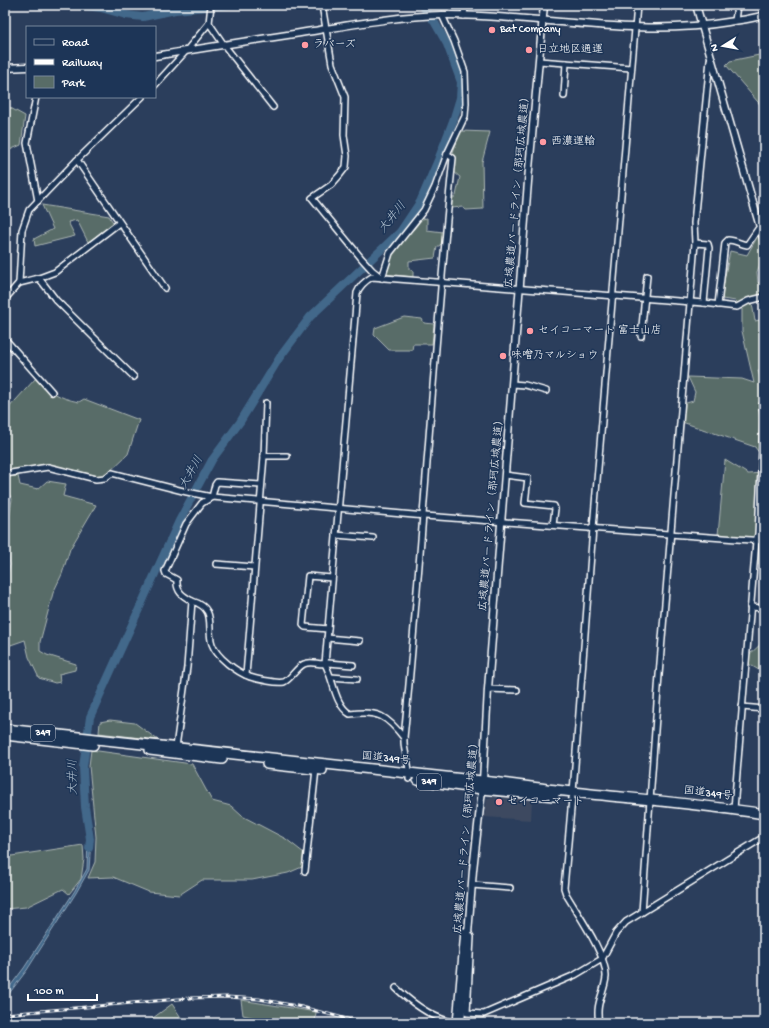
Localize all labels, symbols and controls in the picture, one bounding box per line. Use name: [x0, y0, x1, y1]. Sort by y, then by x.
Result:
place label: Bat Company: [499, 24, 561, 36]
marker: Bat Company: [487, 25, 497, 35]
legend: [26, 26, 156, 98]
north arrow: [703, 26, 743, 66]
text: Road: [62, 37, 89, 51]
place label: ラバーズ: [313, 39, 356, 51]
marker: ラバーズ: [300, 40, 310, 50]
place label: 日立地区通運: [537, 43, 603, 56]
text: N: [709, 43, 722, 52]
marker: 日立地区通運: [524, 45, 534, 55]
text: Railway: [62, 57, 102, 71]
text: Park: [61, 77, 87, 91]
street label: 広域農道バードライン（那珂広域農道）: [502, 91, 533, 289]
place label: 西濃運輸: [551, 134, 595, 148]
marker: 西濃運輸: [538, 137, 548, 147]
water label: 大井川: [375, 199, 410, 236]
place label: セイコーマート 富士山店: [538, 324, 662, 337]
marker: セイコーマート 富士山店: [525, 326, 535, 336]
place label: 味噌乃マルショウ: [511, 349, 598, 362]
marker: 味噌乃マルショウ: [498, 351, 508, 361]
street label: 広域農道バードライン（那珂広域農道）: [476, 414, 507, 612]
water label: 大井川: [176, 453, 207, 492]
road number: 349: [31, 725, 55, 741]
street label: 広域農道バードライン（那珂広域農道）: [451, 737, 482, 935]
street label: 国道349号: [361, 749, 411, 768]
water label: 大井川: [66, 759, 81, 795]
road number: 349: [417, 774, 441, 790]
street label: 国道349号: [683, 784, 733, 803]
place label: セイコーマート: [507, 796, 584, 808]
marker: セイコーマート: [494, 797, 504, 807]
scale bar: [28, 976, 97, 1002]
text: 100 m: [33, 985, 64, 999]

